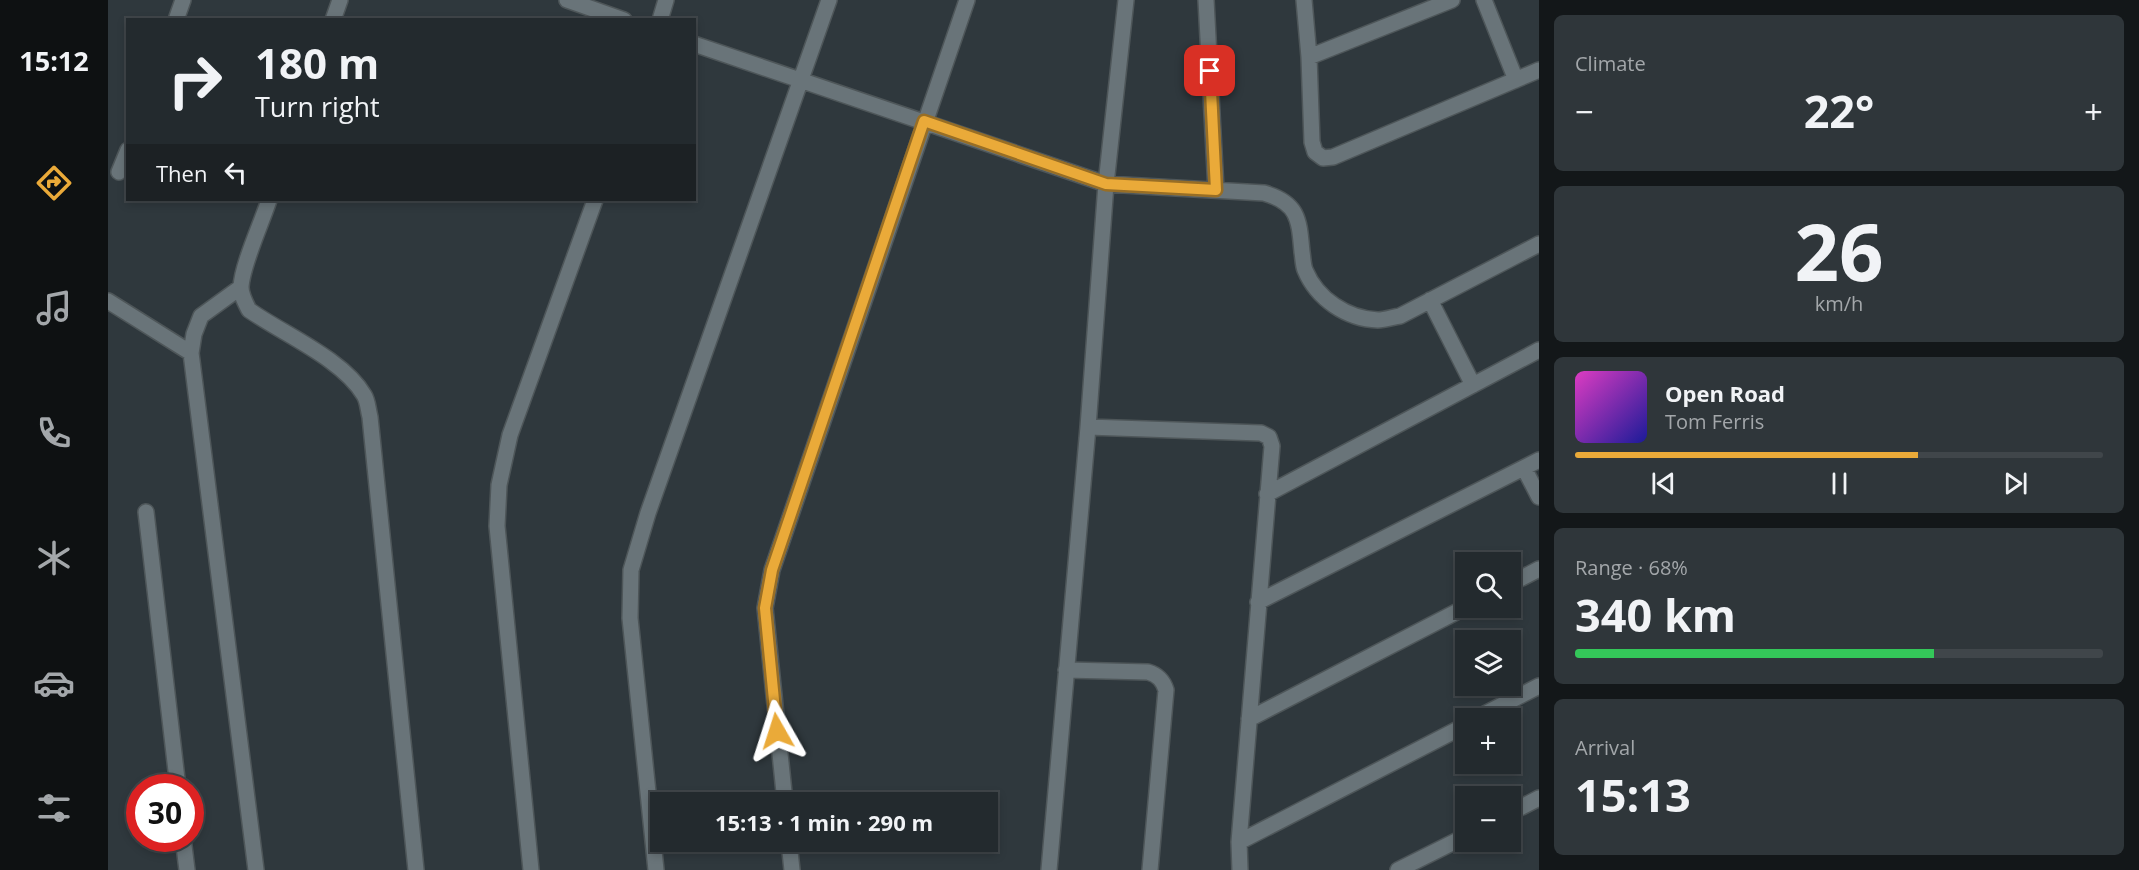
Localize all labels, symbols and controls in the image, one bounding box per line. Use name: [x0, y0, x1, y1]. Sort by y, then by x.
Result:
text: 180 m: [255, 34, 379, 91]
text: 15:12: [19, 42, 89, 79]
icon: right: [156, 42, 234, 120]
pin: [1184, 45, 1235, 96]
text: Climate: [1575, 50, 1646, 77]
icon: arrive: [1193, 54, 1226, 87]
text: 22°: [1804, 80, 1874, 141]
text: Turn right: [255, 88, 380, 125]
text: −: [1575, 89, 1594, 134]
text: +: [2084, 89, 2103, 134]
icon: left: [219, 156, 252, 189]
text: Then: [156, 158, 207, 188]
icon: directions: [33, 162, 75, 204]
text: 26: [1794, 198, 1884, 304]
icon: music: [33, 287, 75, 329]
text: km/h: [1815, 290, 1863, 317]
text: Open Road: [1665, 378, 1785, 408]
text: Tom Ferris: [1665, 408, 1764, 435]
icon: phone: [33, 412, 75, 454]
icon: previous: [1647, 467, 1680, 500]
icon: pause: [1823, 467, 1856, 500]
icon: next: [1999, 467, 2032, 500]
icon: climate: [33, 537, 75, 579]
map controls: [1455, 552, 1521, 852]
button: search: [1455, 552, 1521, 618]
text: Range · 68%: [1575, 554, 1688, 581]
text: 340 km: [1575, 584, 1736, 645]
button: layers: [1455, 630, 1521, 696]
icon: car: [33, 662, 75, 704]
position arrow: [745, 699, 809, 763]
button: +: [1455, 708, 1521, 774]
text: Arrival: [1575, 734, 1635, 761]
text: 15:13: [1575, 764, 1691, 825]
speed limit sign: 30: [126, 774, 204, 852]
button: −: [1455, 786, 1521, 852]
icon: filters: [33, 787, 75, 829]
text: 15:13 · 1 min · 290 m: [715, 807, 933, 837]

